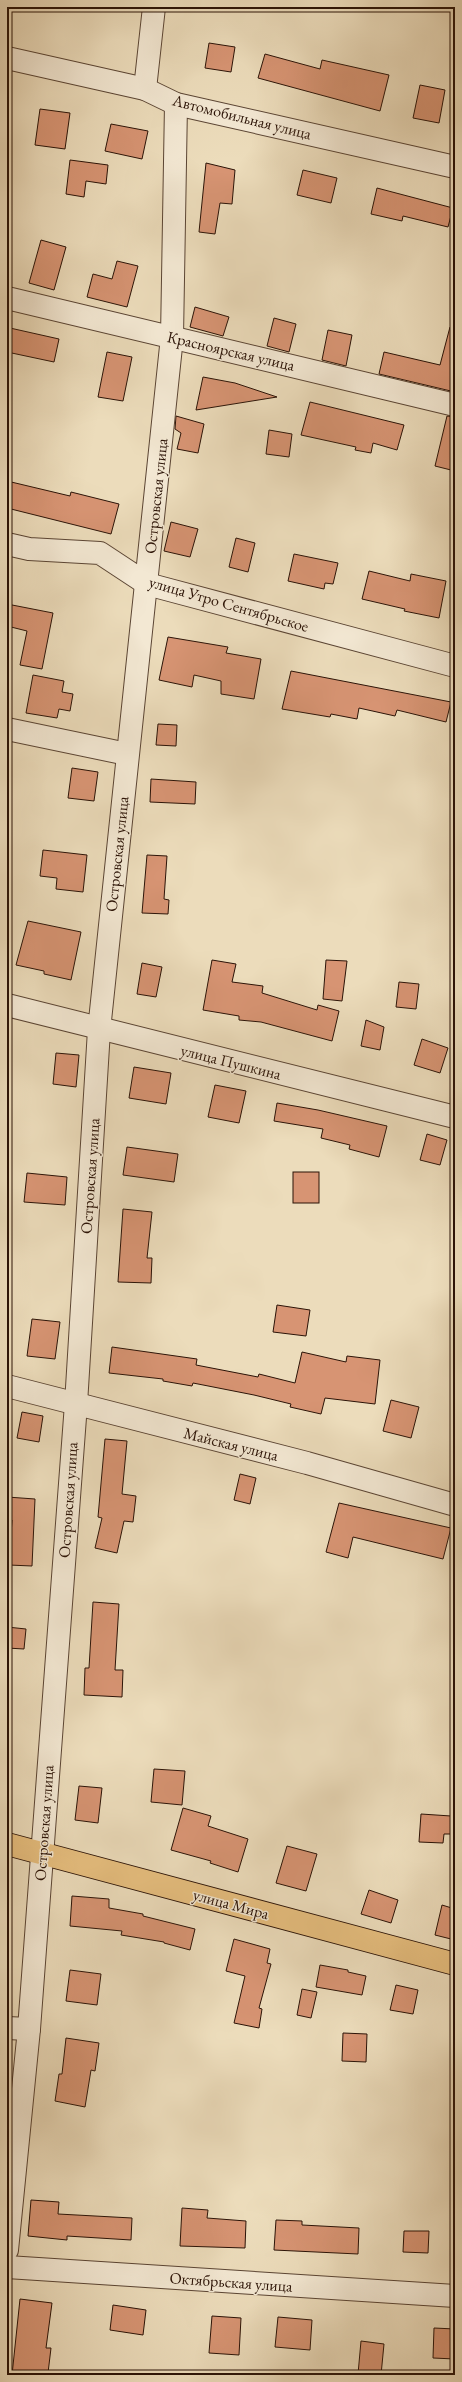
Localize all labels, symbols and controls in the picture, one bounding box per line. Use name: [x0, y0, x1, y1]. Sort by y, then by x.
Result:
street label: Автомобильная улица: [169, 89, 314, 145]
street label: Красноярская улица: [165, 326, 298, 376]
street label: Островская улица: [139, 437, 173, 555]
street label: улица Утро Сентябрьское: [147, 571, 311, 637]
street label: Островская улица: [100, 795, 134, 913]
street label: улица Пушкина: [179, 1039, 284, 1085]
street label: Островская улица: [75, 1117, 105, 1235]
street label: Майская улица: [182, 1422, 281, 1466]
street label: Островская улица: [53, 1441, 83, 1559]
street label: Островская улица: [29, 1764, 59, 1882]
street label: улица Мира: [191, 1884, 272, 1924]
street label: Октябрьская улица: [169, 2267, 294, 2297]

